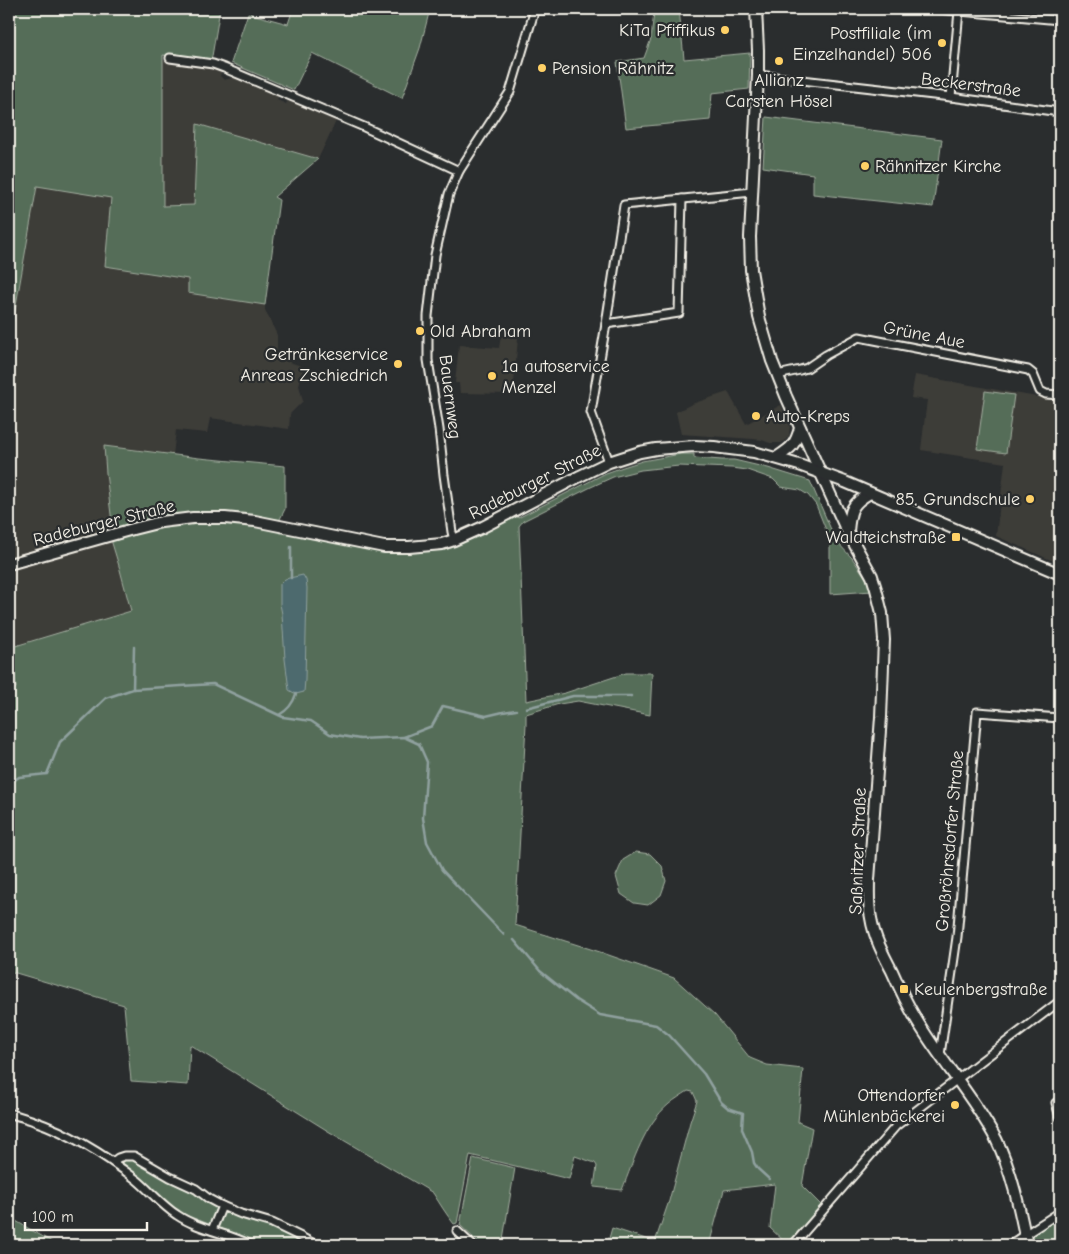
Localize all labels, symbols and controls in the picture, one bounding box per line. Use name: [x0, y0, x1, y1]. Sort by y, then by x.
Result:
place label: KiTa Pfiffikus: [619, 20, 715, 41]
place label: Postfiliale (im Einzelhandel) 506: [793, 23, 932, 65]
marker: KiTa Pfiffikus: [719, 24, 731, 36]
marker: Postfiliale (im Einzelhandel) 506: [936, 37, 948, 49]
marker: Allianz Carsten Hösel: [773, 55, 785, 67]
place label: Pension Rähnitz: [552, 58, 674, 79]
marker: Pension Rähnitz: [536, 62, 548, 74]
street label: Beckerstraße: [920, 68, 1022, 102]
place label: Allianz Carsten Hösel: [725, 70, 833, 112]
place label: Rähnitzer Kirche: [875, 156, 1001, 177]
marker: Rähnitzer Kirche: [859, 160, 871, 172]
street label: Grüne Aue: [881, 317, 967, 353]
place label: Old Abraham: [430, 321, 531, 342]
marker: Old Abraham: [414, 325, 426, 337]
place label: Getränkeservice Anreas Zschiedrich: [241, 344, 388, 386]
street label: Bauernweg: [434, 354, 466, 440]
place label: 1a autoservice Menzel: [502, 356, 610, 398]
marker: Getränkeservice Anreas Zschiedrich: [392, 358, 404, 370]
marker: 1a autoservice Menzel: [486, 370, 498, 382]
place label: Auto-Kreps: [766, 406, 850, 427]
marker: Auto-Kreps: [750, 410, 762, 422]
street label: Radeburger Straße: [466, 440, 604, 524]
place label: 85. Grundschule: [896, 489, 1020, 510]
marker: 85. Grundschule: [1024, 493, 1036, 505]
street label: Radeburger Straße: [31, 495, 177, 551]
place label: Waldteichstraße: [826, 527, 946, 548]
marker: Waldteichstraße: [950, 531, 962, 543]
street label: Großröhrsdorfer Straße: [932, 750, 968, 932]
street label: Saßnitzer Straße: [845, 787, 871, 915]
place label: Keulenbergstraße: [914, 979, 1047, 1000]
marker: Keulenbergstraße: [898, 983, 910, 995]
place label: Ottendorfer Mühlenbäckerei: [823, 1085, 946, 1127]
marker: Ottendorfer Mühlenbäckerei: [949, 1099, 961, 1111]
scale bar: [25, 1199, 148, 1231]
text: 100 m: [32, 1208, 74, 1226]

